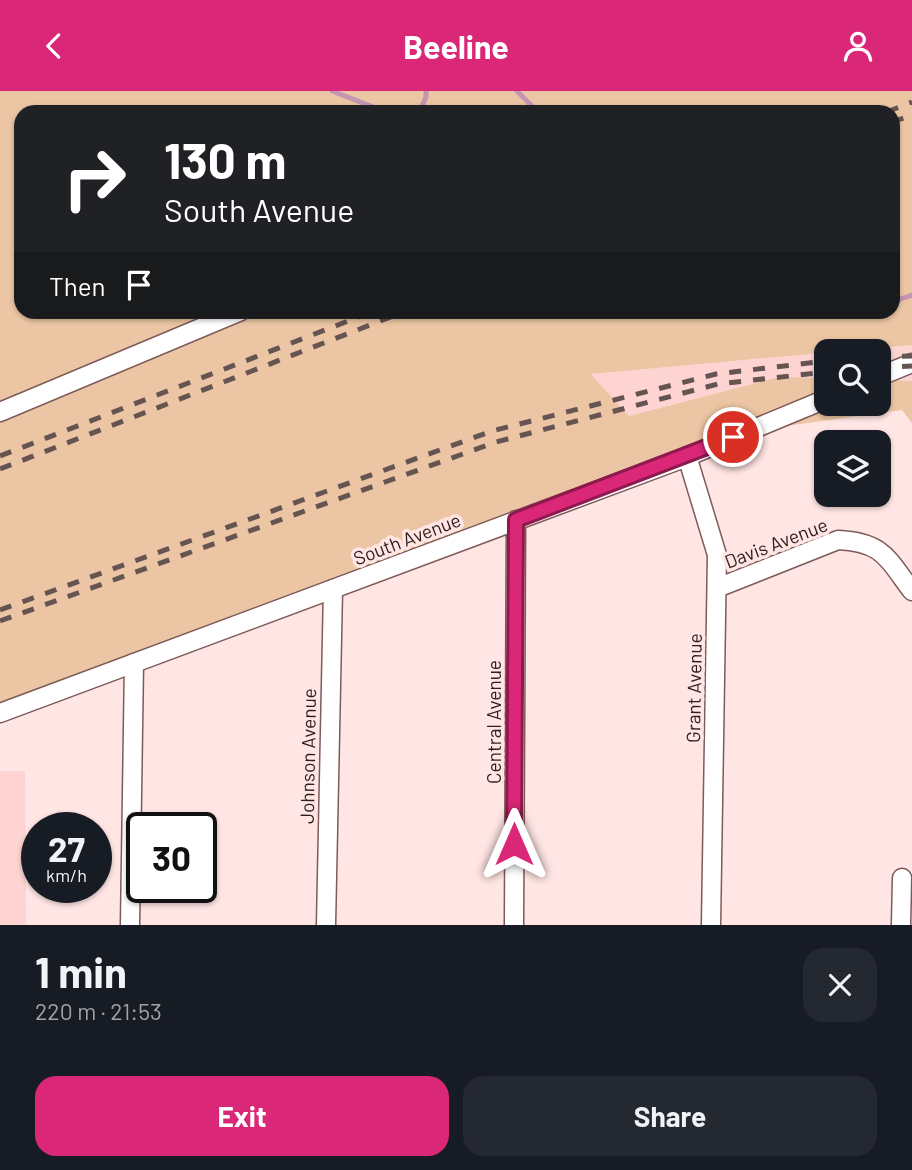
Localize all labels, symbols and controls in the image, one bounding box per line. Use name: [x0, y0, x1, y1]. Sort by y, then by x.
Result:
icon: back: [35, 27, 73, 65]
text: Beeline: [403, 27, 509, 65]
icon: person: [839, 27, 877, 65]
text: 130 m: [164, 130, 286, 189]
icon: right: [49, 133, 140, 224]
text: South Avenue: [164, 190, 354, 228]
icon: arrive: [120, 266, 158, 304]
text: Then: [49, 270, 106, 301]
map controls: [814, 339, 891, 507]
button: search: [814, 339, 891, 416]
pin: [703, 407, 763, 467]
icon: arrive: [714, 418, 752, 456]
button: layers: [814, 430, 891, 507]
street label: South Avenue: [350, 508, 464, 570]
street label: Davis Avenue: [721, 512, 831, 573]
street label: Grant Avenue: [681, 633, 706, 743]
street label: Central Avenue: [482, 660, 505, 784]
street label: Johnson Avenue: [295, 688, 320, 824]
position arrow: [477, 807, 551, 881]
speed limit sign: 30: [126, 812, 217, 903]
text: 27: [48, 827, 85, 869]
text: km/h: [46, 864, 87, 886]
text: 1 min: [35, 946, 127, 996]
button: close: [803, 948, 877, 1022]
text: 220 m · 21:53: [35, 997, 162, 1025]
button: Exit: [35, 1076, 449, 1156]
button: Share: [463, 1076, 877, 1156]

